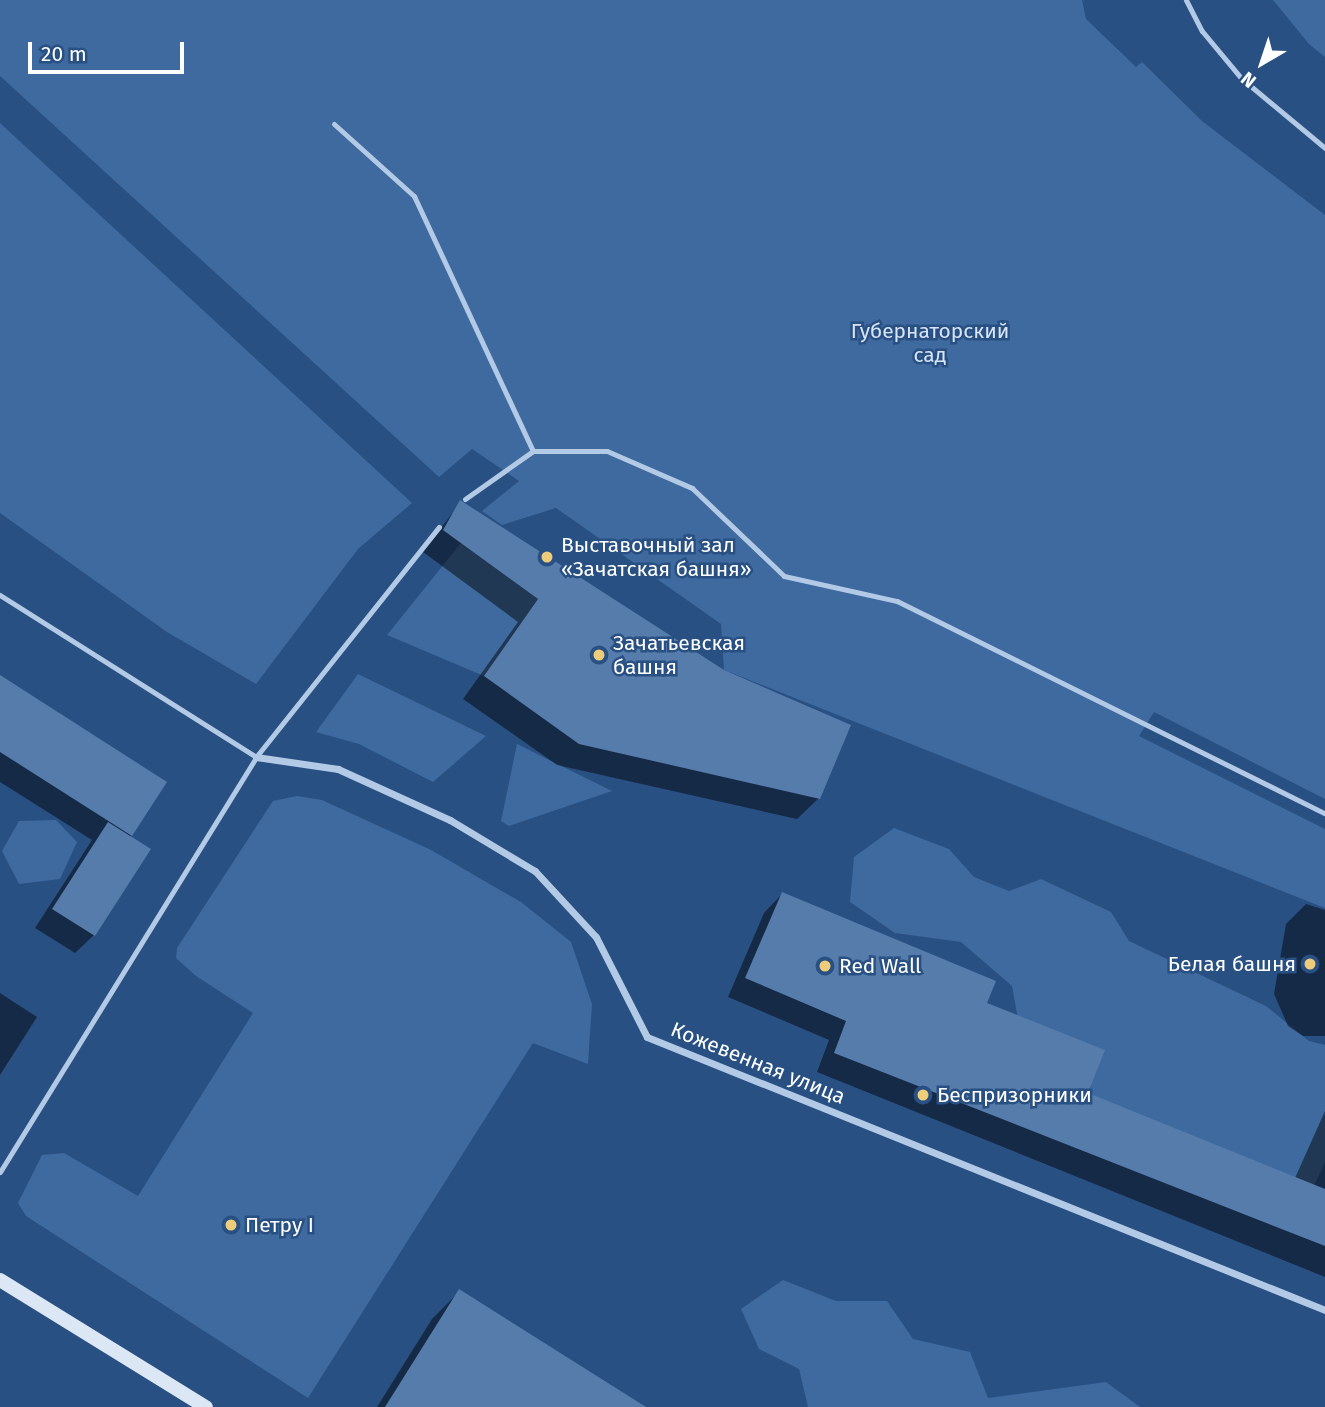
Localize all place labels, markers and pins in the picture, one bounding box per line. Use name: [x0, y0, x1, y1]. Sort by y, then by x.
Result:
place label: Выставочный зал «Зачатская башня»: [561, 532, 752, 582]
marker: Выставочный зал «Зачатская башня»: [539, 549, 555, 565]
place label: Зачатьевская башня: [613, 630, 745, 680]
marker: Зачатьевская башня: [591, 647, 607, 663]
place label: Белая башня: [1168, 951, 1296, 977]
place label: Red Wall: [839, 953, 921, 979]
marker: Белая башня: [1302, 956, 1318, 972]
marker: Red Wall: [817, 958, 833, 974]
place label: Беспризорники: [937, 1082, 1092, 1108]
marker: Беспризорники: [915, 1087, 931, 1103]
place label: Петру I: [245, 1212, 314, 1238]
marker: Петру I: [223, 1217, 239, 1233]

